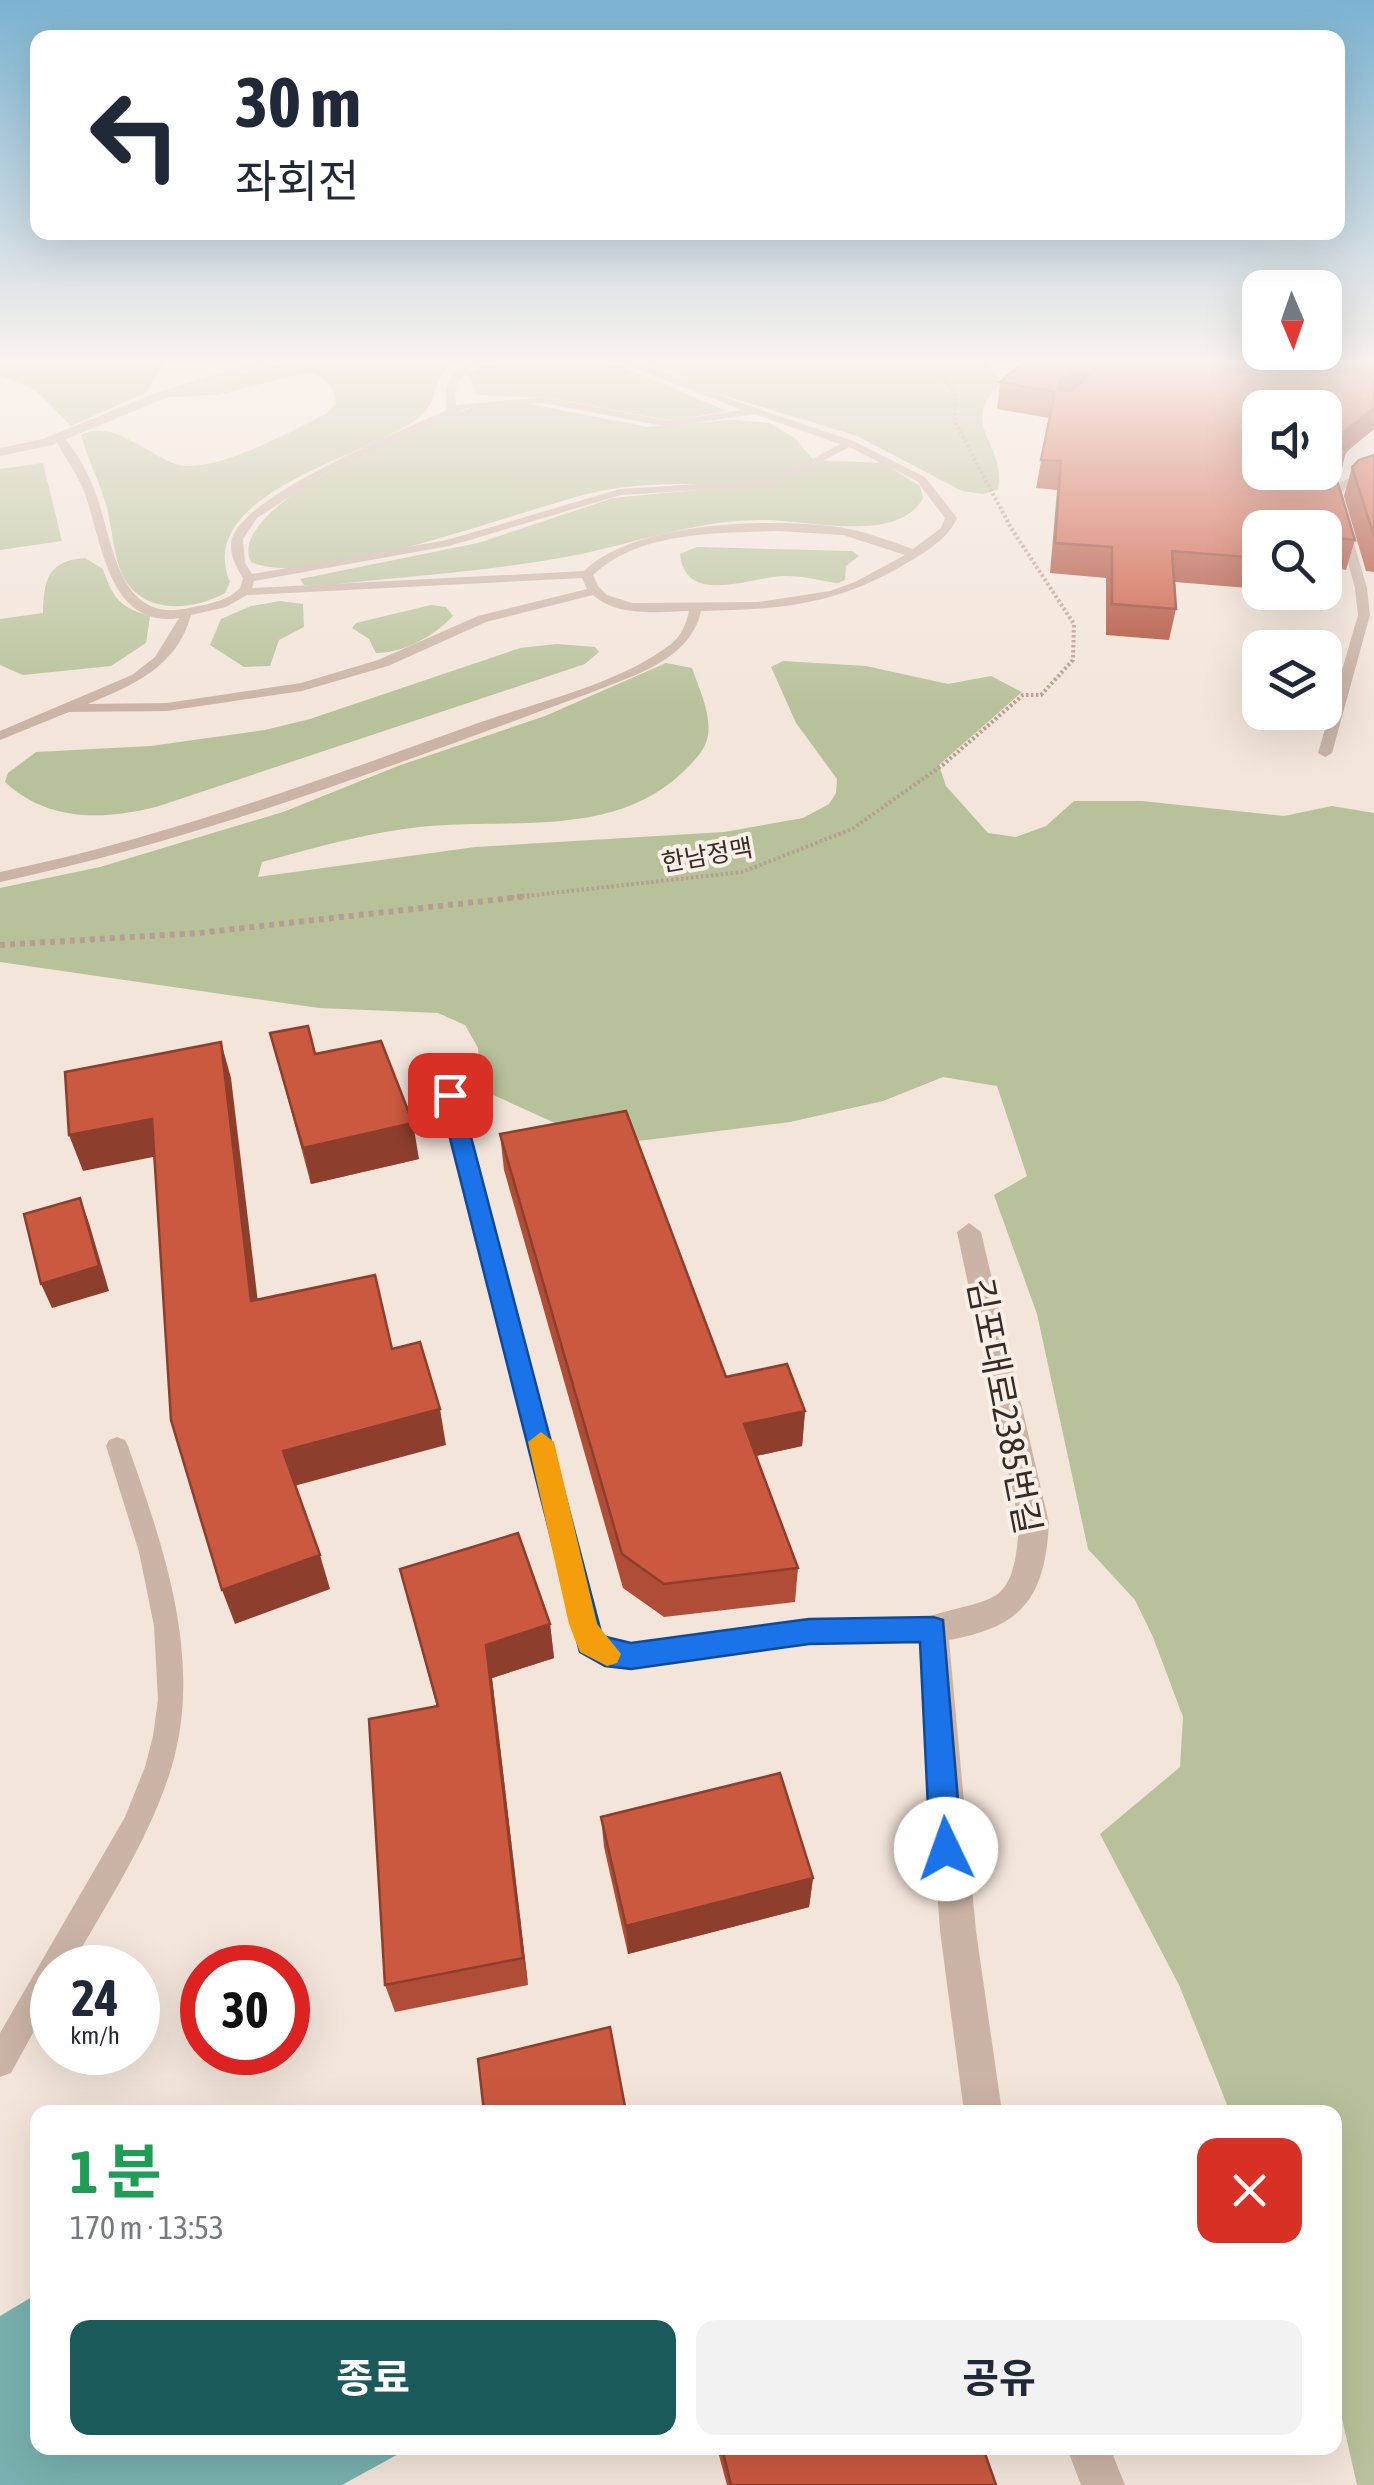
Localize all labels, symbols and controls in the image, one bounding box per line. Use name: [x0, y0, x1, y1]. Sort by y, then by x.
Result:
text: 30 m: [235, 62, 361, 142]
icon: left: [70, 70, 200, 200]
text: 좌회전: [235, 155, 359, 207]
north arrow: [1242, 270, 1342, 370]
map controls: [1242, 270, 1342, 730]
button: sound: [1242, 390, 1342, 490]
button: search: [1242, 510, 1342, 610]
button: layers: [1242, 630, 1342, 730]
street label: 한남정맥: [659, 833, 755, 877]
pin: [408, 1053, 493, 1138]
icon: arrive: [423, 1068, 478, 1123]
street label: 김포대로2385번길: [961, 1275, 1049, 1537]
position arrow: [894, 1797, 998, 1901]
speed limit sign: 30: [180, 1945, 310, 2075]
text: 24: [71, 1969, 118, 2027]
text: km/h: [70, 2021, 120, 2049]
text: 1 분: [70, 2137, 162, 2206]
button: close: [1197, 2138, 1302, 2243]
text: 170 m · 13:53: [70, 2209, 224, 2246]
button: 종료: [70, 2320, 676, 2435]
button: 공유: [696, 2320, 1302, 2435]

